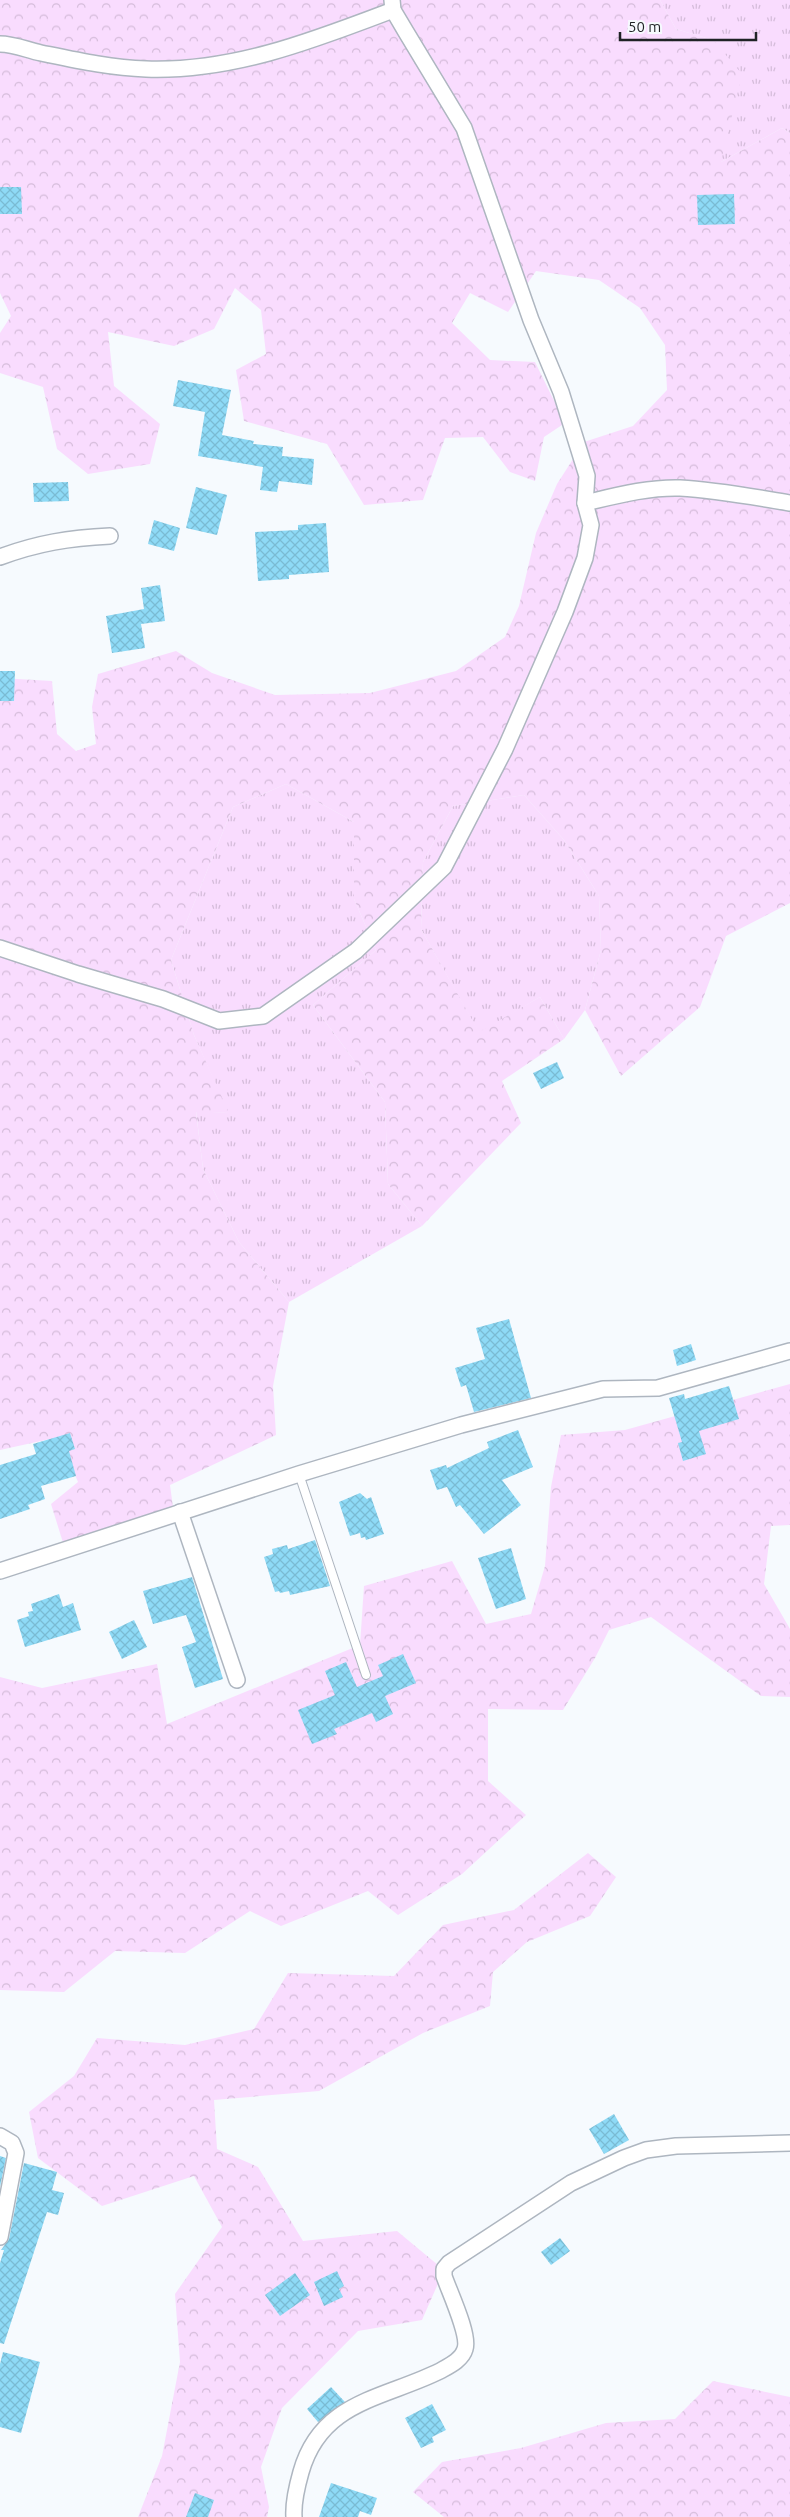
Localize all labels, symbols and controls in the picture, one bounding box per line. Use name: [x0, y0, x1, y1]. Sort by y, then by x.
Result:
scale bar: [620, 10, 756, 42]
text: 50 m: [628, 18, 661, 35]

